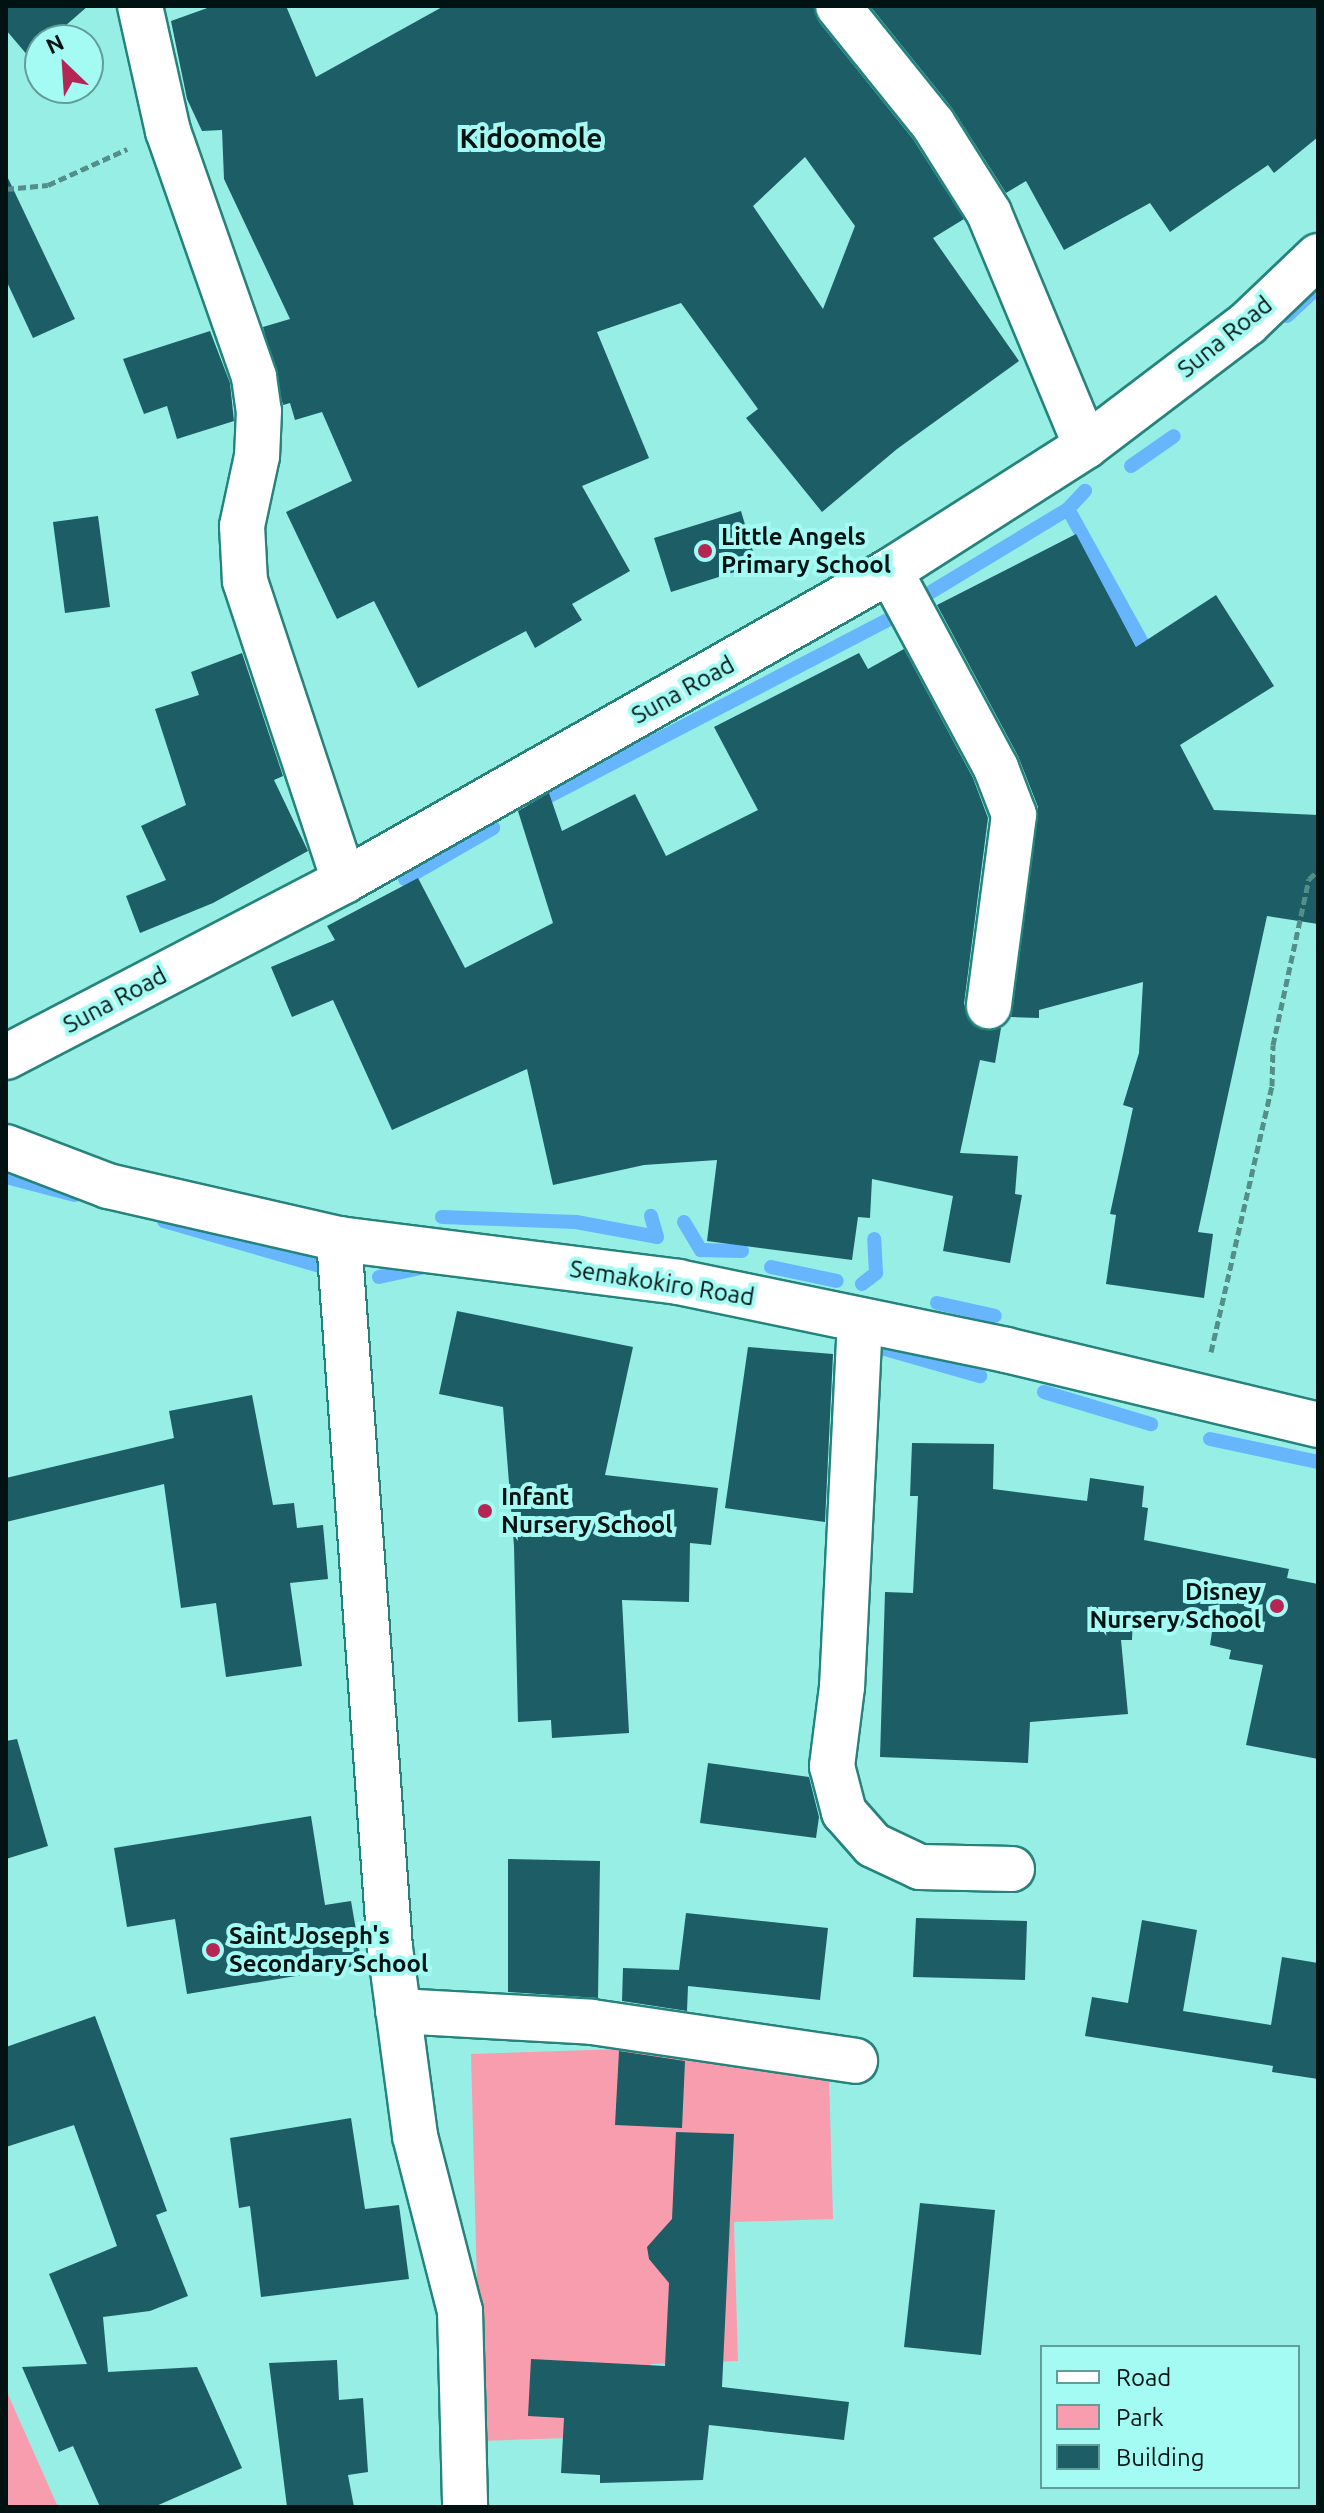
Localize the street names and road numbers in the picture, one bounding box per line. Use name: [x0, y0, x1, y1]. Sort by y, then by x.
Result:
street label: Suna Road: [1172, 290, 1278, 384]
street label: Suna Road: [627, 650, 739, 730]
street label: Suna Road: [58, 961, 172, 1039]
street label: Semakokiro Road: [568, 1254, 756, 1312]

